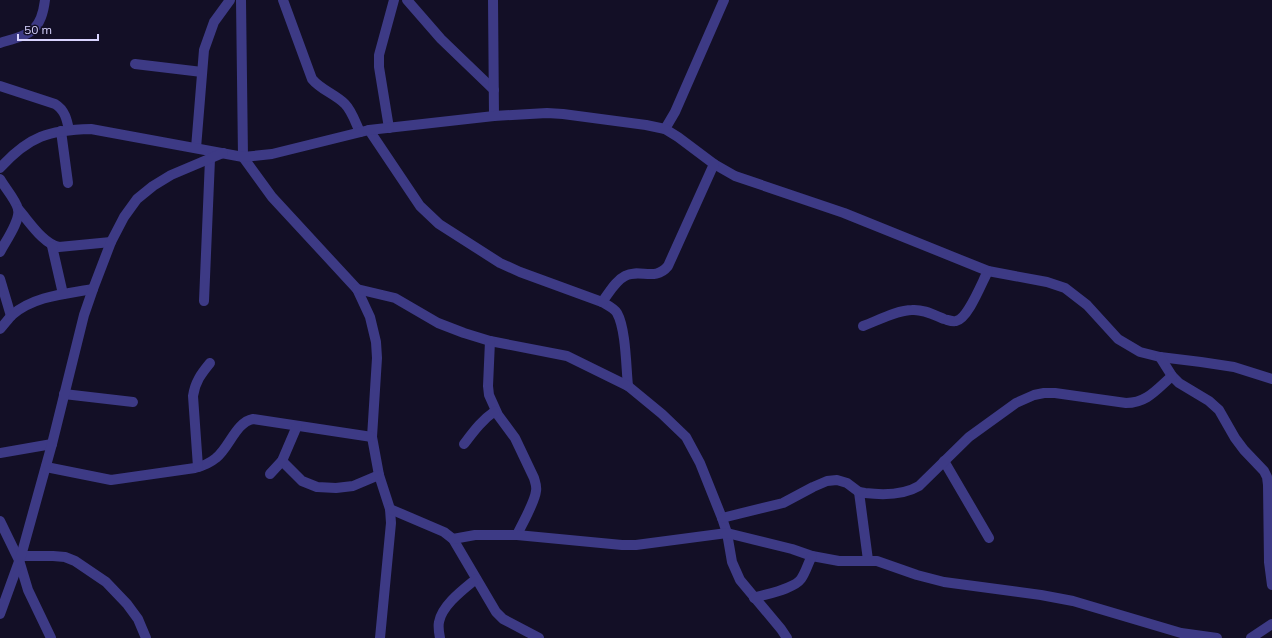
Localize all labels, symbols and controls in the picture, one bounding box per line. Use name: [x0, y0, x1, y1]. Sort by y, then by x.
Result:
scale bar: [18, 16, 98, 42]
text: 50 m: [24, 22, 52, 37]

